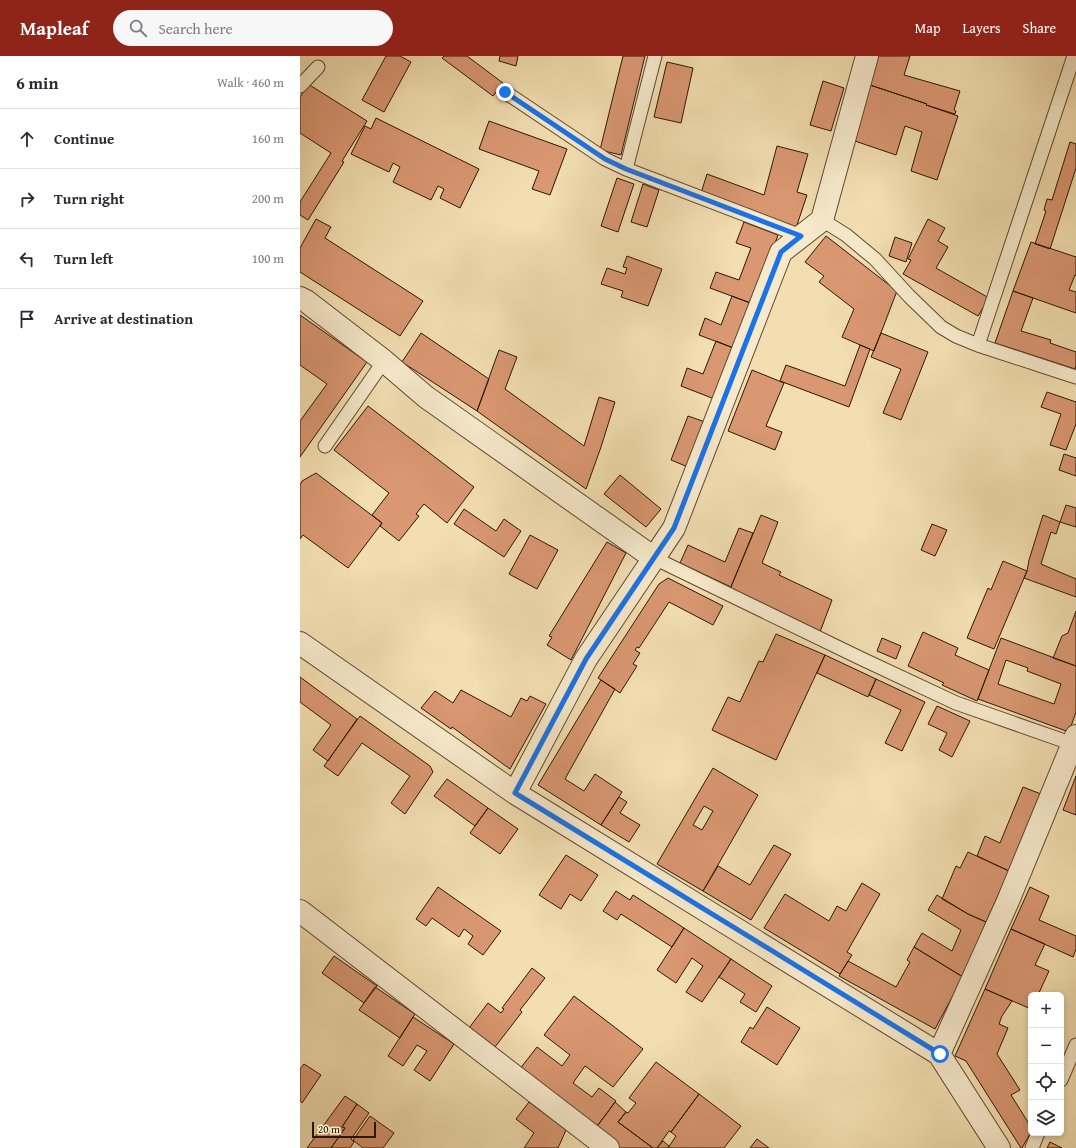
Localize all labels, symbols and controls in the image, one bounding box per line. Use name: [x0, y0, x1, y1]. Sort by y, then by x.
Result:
search box: [113, 10, 393, 46]
text: Mapleaf: [20, 14, 89, 42]
icon: search: [127, 17, 149, 39]
text: Search here: [159, 18, 233, 39]
text: Map: [915, 18, 941, 38]
text: Layers: [963, 18, 1001, 38]
text: Share: [1023, 18, 1056, 38]
text: 6 min: [16, 70, 58, 95]
text: Walk · 460 m: [217, 73, 284, 92]
route end: [496, 83, 514, 101]
icon: ahead: [16, 128, 38, 150]
text: Continue: [54, 128, 115, 149]
text: 160 m: [252, 129, 284, 148]
icon: right: [16, 188, 38, 210]
text: Turn right: [54, 188, 125, 209]
text: 200 m: [252, 189, 284, 208]
icon: left: [16, 248, 38, 270]
text: Turn left: [54, 248, 113, 269]
text: 100 m: [252, 249, 284, 268]
icon: arrive: [16, 308, 38, 330]
text: Arrive at destination: [54, 308, 193, 329]
map controls: [1028, 992, 1064, 1136]
button: +: [1028, 992, 1064, 1028]
button: −: [1028, 1028, 1064, 1064]
route start: [931, 1045, 949, 1063]
button: locate: [1028, 1064, 1064, 1100]
button: layers: [1028, 1100, 1064, 1136]
scale bar: [312, 1120, 376, 1139]
text: 20 m: [318, 1121, 340, 1137]

